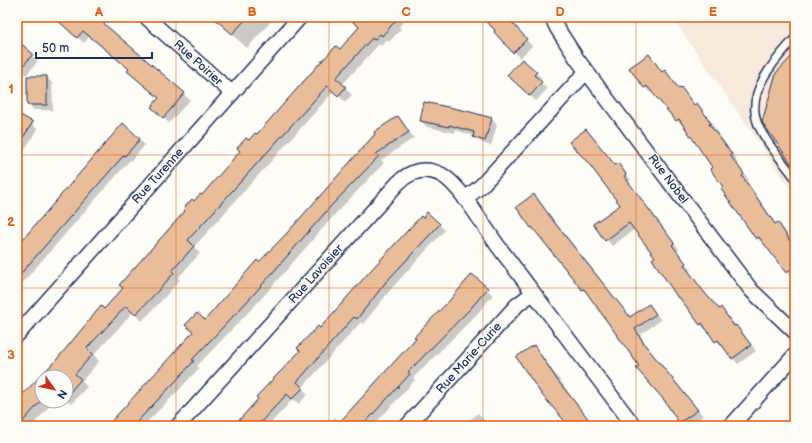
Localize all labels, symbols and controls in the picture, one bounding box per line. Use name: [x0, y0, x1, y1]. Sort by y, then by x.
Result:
text: A: [94, 4, 103, 20]
text: B: [247, 4, 257, 20]
text: C: [401, 4, 411, 20]
text: D: [555, 4, 565, 20]
text: E: [709, 4, 718, 20]
scale bar: [36, 34, 152, 60]
street label: Rue Poirier: [170, 37, 226, 89]
text: 50 m: [42, 41, 69, 56]
text: 1: [8, 81, 14, 97]
street label: Rue Turenne: [129, 145, 187, 207]
street label: Rue Nobel: [645, 151, 691, 207]
text: 2: [7, 214, 15, 230]
street label: Rue Lavoisier: [286, 241, 347, 307]
street label: Rue Marie-Curie: [433, 319, 505, 397]
text: 3: [7, 347, 15, 363]
north arrow: [34, 369, 74, 409]
text: N: [54, 387, 70, 401]

